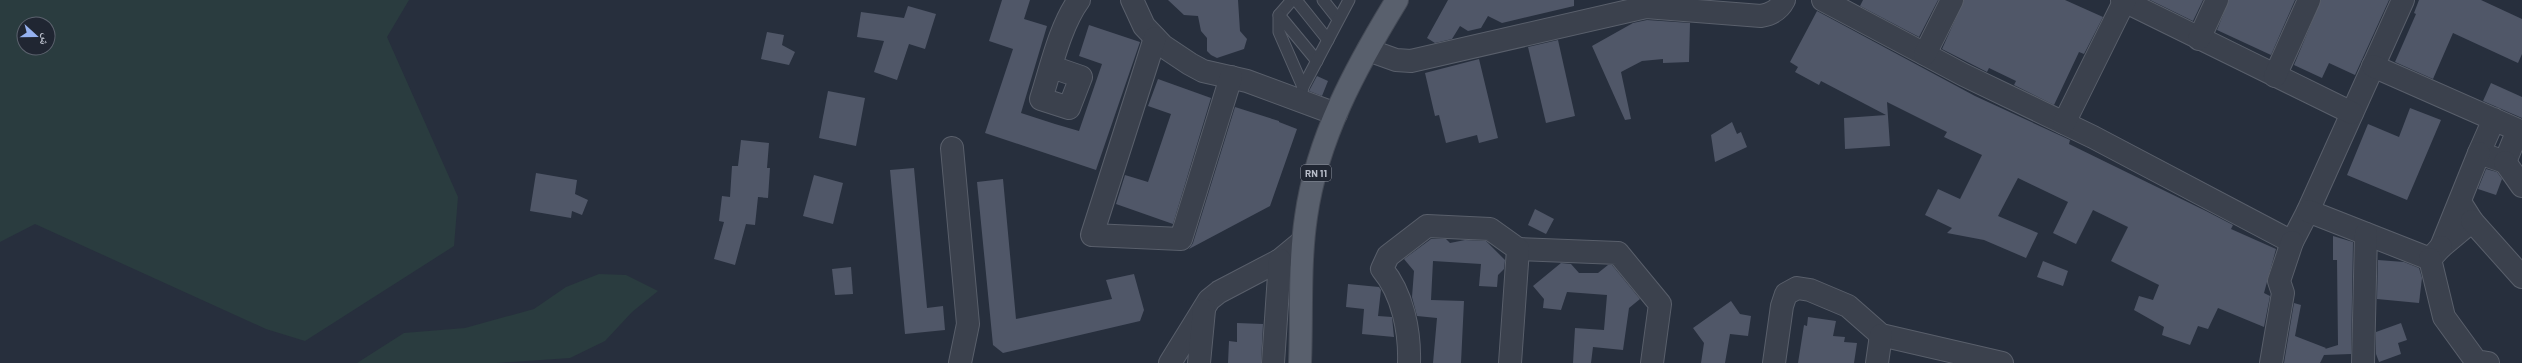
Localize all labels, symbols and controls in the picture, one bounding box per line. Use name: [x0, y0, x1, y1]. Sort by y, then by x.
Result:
north arrow: [16, 16, 56, 56]
text: ش: [36, 31, 54, 48]
road number: RN 11: [1301, 165, 1331, 181]

